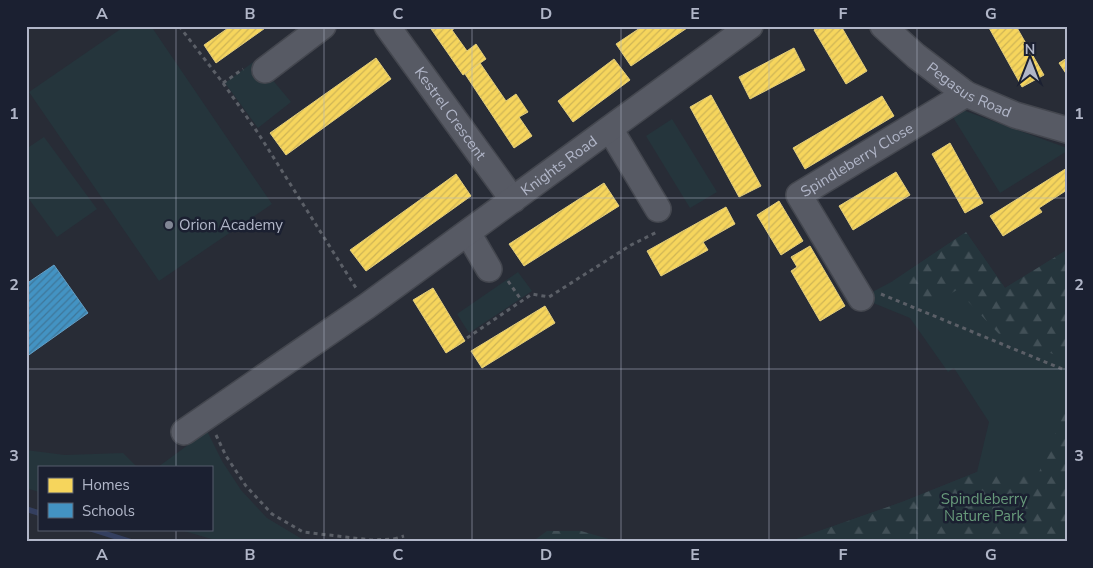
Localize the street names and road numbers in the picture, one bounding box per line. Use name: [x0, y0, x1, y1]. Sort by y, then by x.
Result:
street label: Pegasus Road: [922, 57, 1014, 122]
street label: Kestrel Crescent: [410, 63, 491, 165]
street label: Spindleberry Close: [797, 118, 917, 202]
street label: Knights Road: [517, 131, 601, 200]

